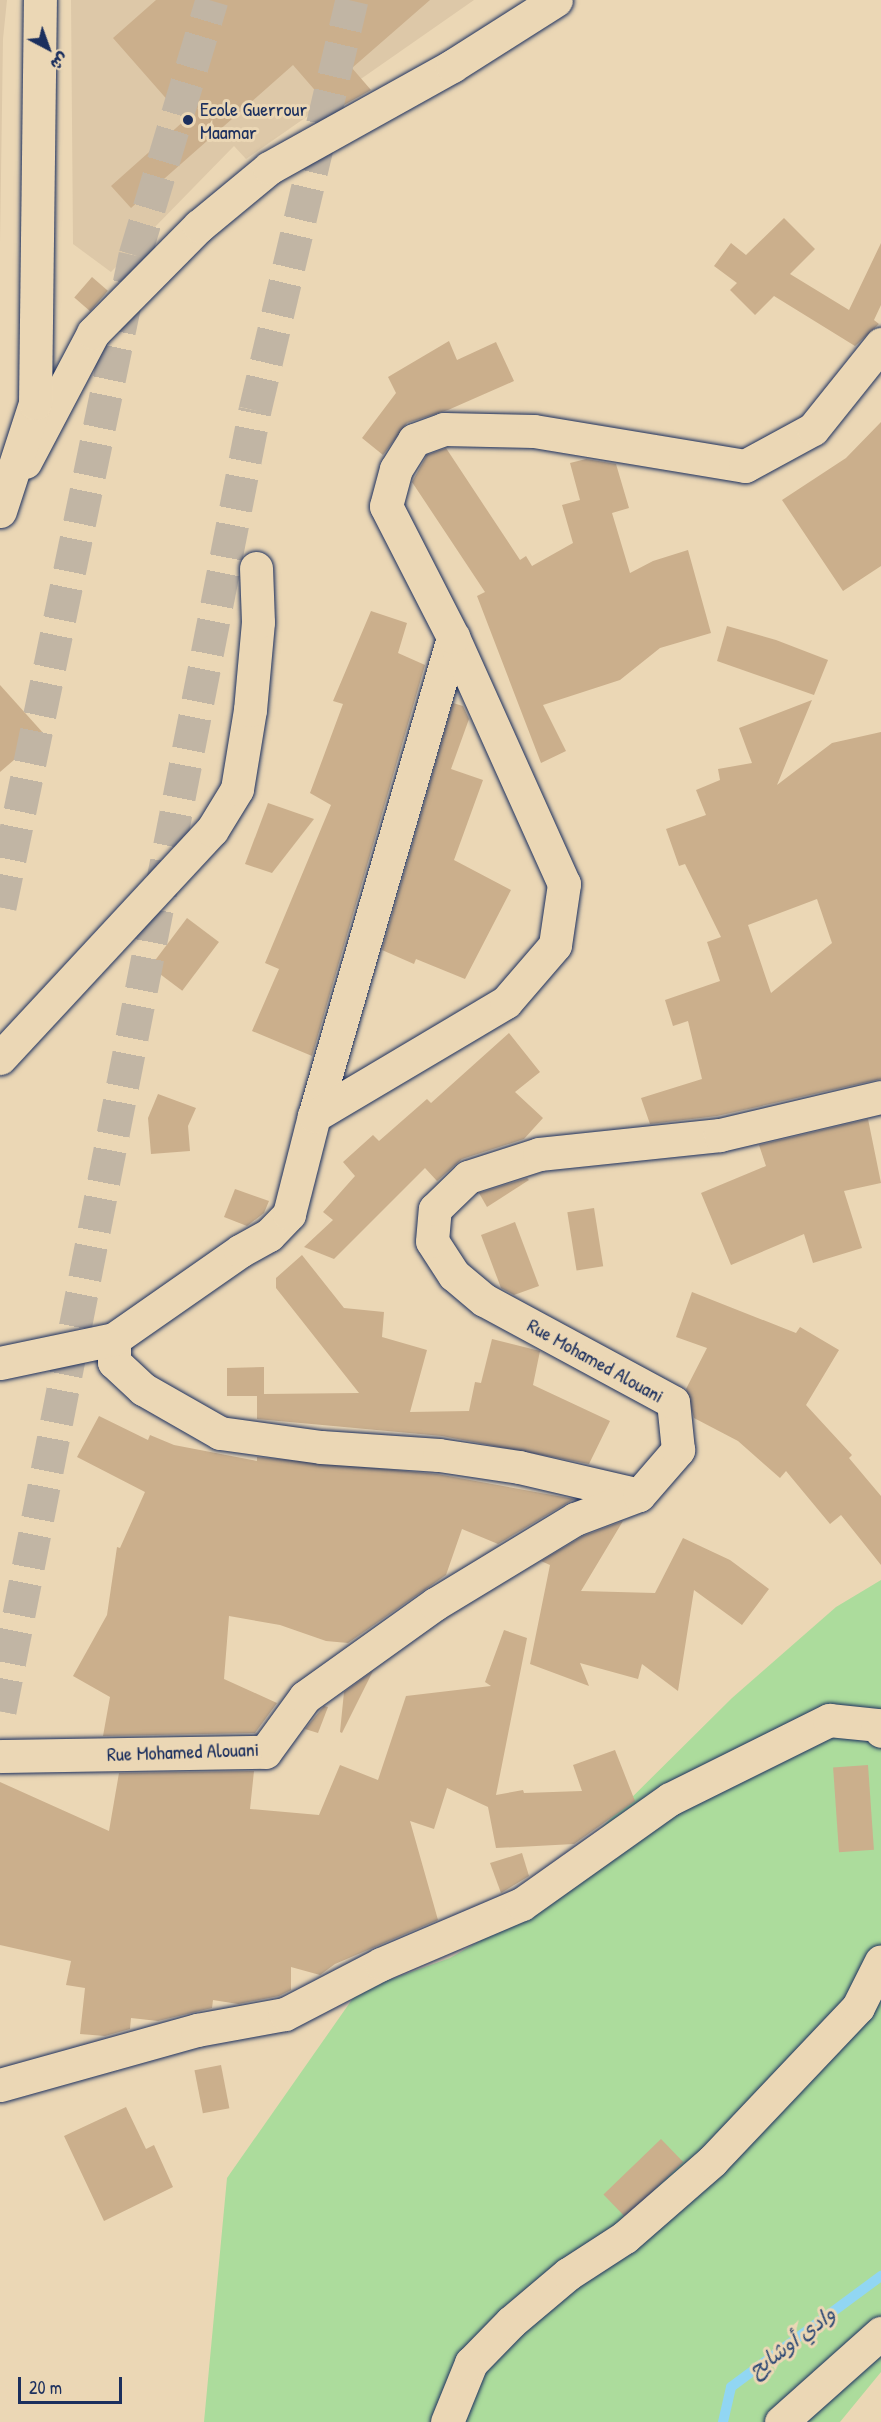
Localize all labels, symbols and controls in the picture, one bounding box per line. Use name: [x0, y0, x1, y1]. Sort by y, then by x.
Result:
north arrow: [18, 18, 78, 78]
text: ش: [46, 48, 74, 76]
place label: Ecole Guerrour Maamar: [200, 96, 307, 143]
marker: Ecole Guerrour Maamar: [181, 113, 195, 127]
street label: Rue Mohamed Alouani: [524, 1313, 668, 1407]
street label: Rue Mohamed Alouani: [106, 1736, 260, 1766]
water label: وادي أوشايح: [744, 2301, 840, 2383]
scale bar: [21, 2365, 124, 2403]
text: 20 m: [29, 2375, 62, 2400]

